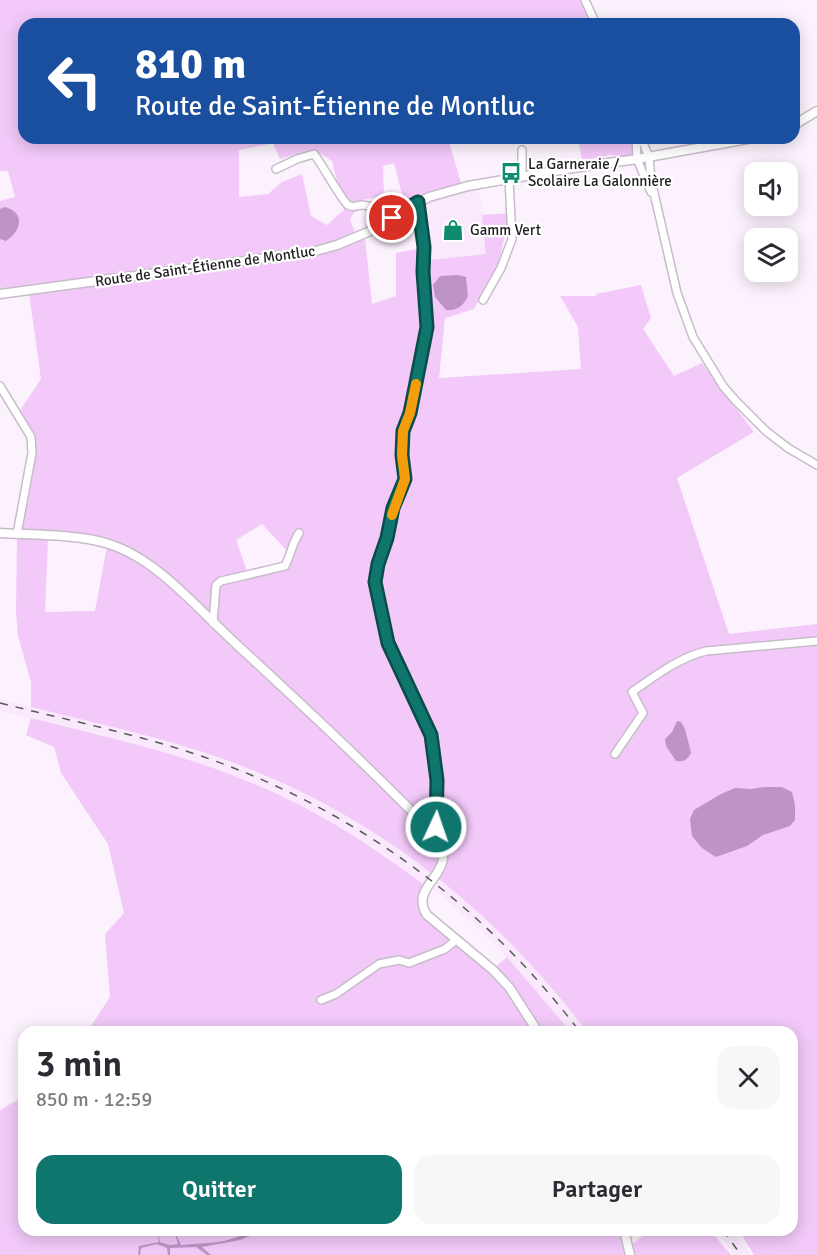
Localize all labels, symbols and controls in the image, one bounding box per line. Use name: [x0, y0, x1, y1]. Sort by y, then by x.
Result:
text: 810 m: [135, 39, 246, 90]
icon: left: [36, 42, 114, 120]
text: Route de Saint-Étienne de Montluc: [135, 90, 535, 123]
place label: La Garneraie / Scolaire La Galonnière: [528, 155, 672, 190]
bus stop icon: La Garneraie / Scolaire La Galonnière: [499, 161, 523, 185]
map controls: [744, 162, 798, 282]
button: sound: [744, 162, 798, 216]
pin: [366, 192, 417, 243]
icon: arrive: [375, 201, 408, 234]
shop icon: Gamm Vert: [441, 218, 465, 242]
place label: Gamm Vert: [470, 221, 541, 239]
button: layers: [744, 228, 798, 282]
street label: Route de Saint-Étienne de Montluc: [94, 241, 316, 290]
position arrow: [404, 795, 468, 859]
text: 3 min: [36, 1042, 122, 1087]
button: close: [717, 1046, 780, 1109]
text: 850 m · 12:59: [36, 1087, 152, 1112]
button: Quitter: [36, 1155, 402, 1224]
button: Partager: [414, 1155, 780, 1224]

